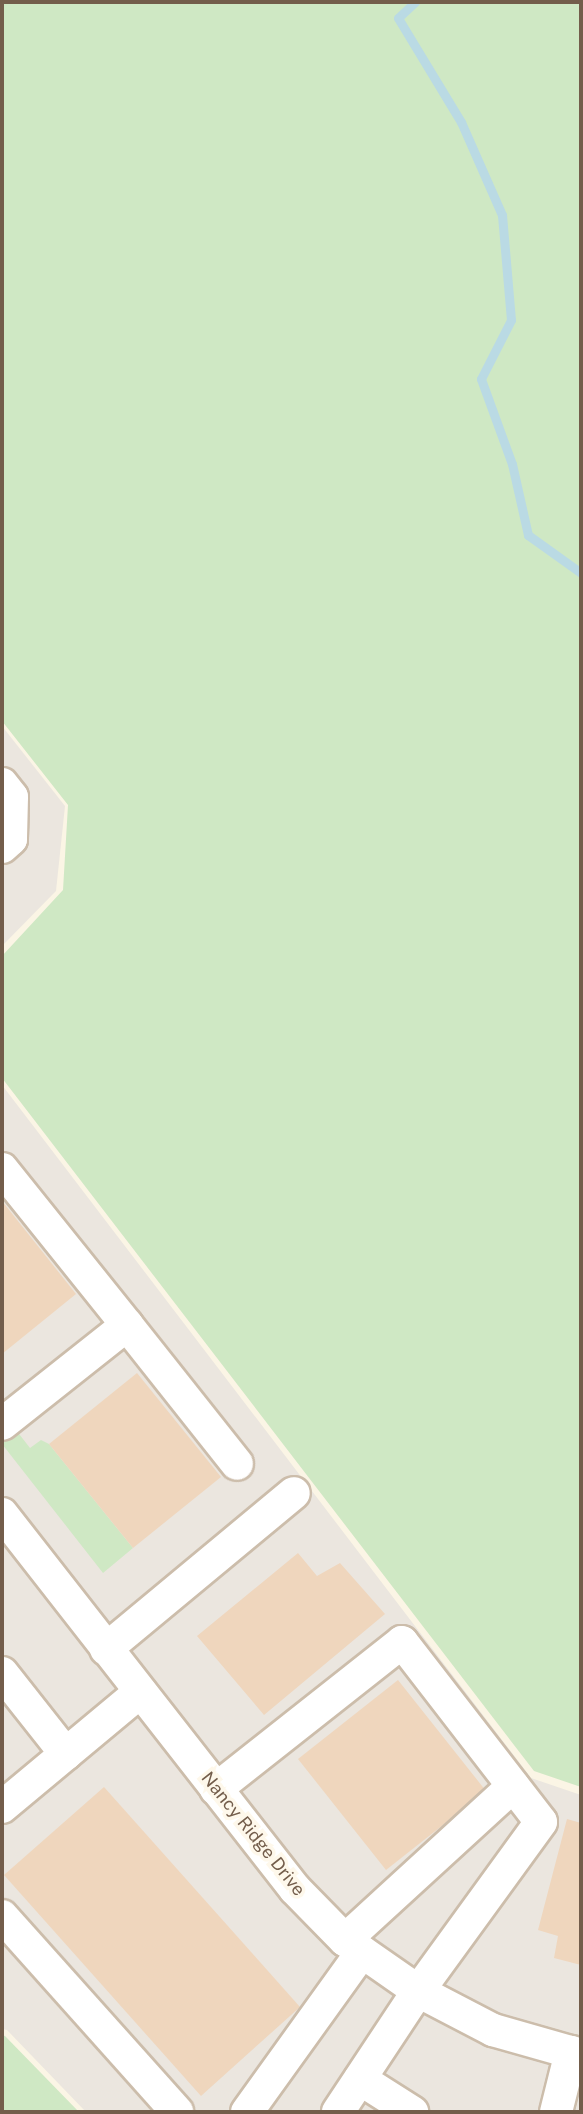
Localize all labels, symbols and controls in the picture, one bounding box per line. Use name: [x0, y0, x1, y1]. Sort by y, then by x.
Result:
street label: Nancy Ridge Drive: [196, 1768, 310, 1900]

